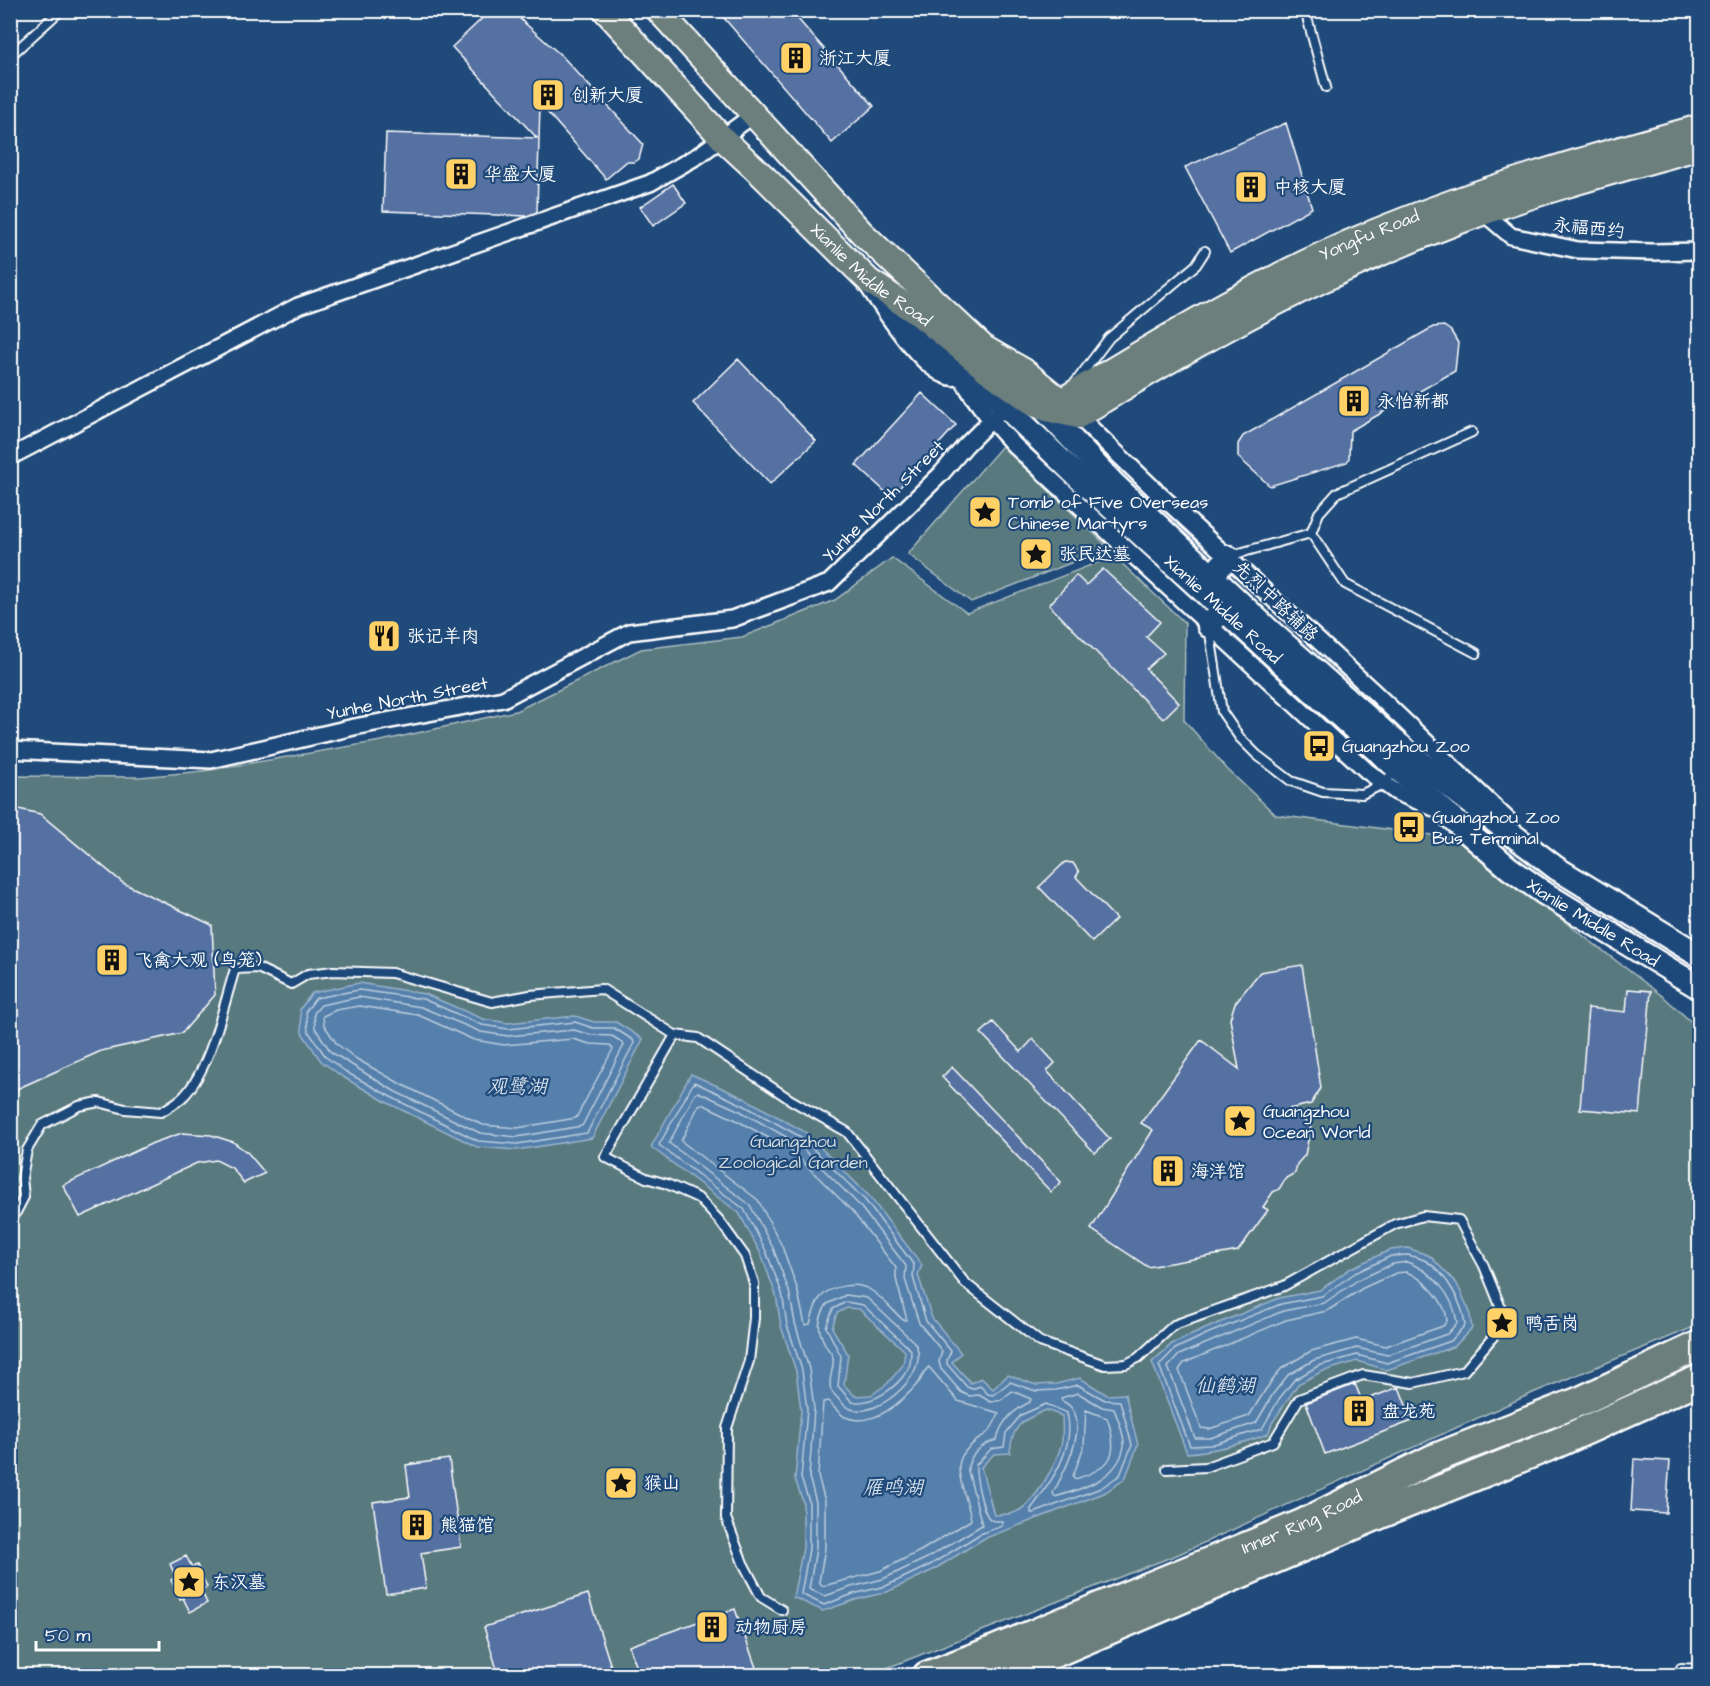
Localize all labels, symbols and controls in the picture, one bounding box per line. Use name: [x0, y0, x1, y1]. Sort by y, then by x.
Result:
building icon: 浙江大厦: [778, 40, 814, 76]
place label: 浙江大厦: [819, 46, 891, 71]
building icon: 创新大厦: [530, 77, 566, 113]
place label: 创新大厦: [571, 83, 643, 108]
building icon: 华盛大厦: [443, 156, 479, 192]
place label: 华盛大厦: [484, 162, 556, 187]
building icon: 中核大厦: [1233, 169, 1269, 205]
place label: 中核大厦: [1274, 175, 1346, 200]
street label: Yongfu Road: [1315, 203, 1423, 267]
street label: 永福西约: [1552, 212, 1626, 245]
street label: Xianlie Middle Road: [804, 217, 937, 333]
building icon: 永怡新都: [1336, 383, 1372, 419]
place label: 永怡新都: [1377, 389, 1449, 414]
street label: Yunhe North Street: [817, 434, 951, 568]
place label: Tomb of Five Overseas Chinese Martyrs: [1008, 490, 1208, 537]
place icon: Tomb of Five Overseas Chinese Martyrs: [967, 494, 1003, 530]
place icon: 张民达墓: [1018, 536, 1054, 572]
place label: 张民达墓: [1059, 542, 1131, 567]
street label: Xianlie Middle Road: [1158, 549, 1287, 670]
street label: 先烈中路辅路: [1228, 555, 1324, 647]
restaurant icon: 张记羊肉: [366, 618, 402, 654]
place label: 张记羊肉: [407, 624, 479, 649]
street label: Yunhe North Street: [324, 670, 491, 726]
bus stop icon: Guangzhou Zoo: [1301, 728, 1337, 764]
place label: Guangzhou Zoo: [1342, 734, 1470, 760]
place label: Guangzhou Zoo Bus Terminal: [1432, 805, 1560, 851]
bus stop icon: Guangzhou Zoo Bus Terminal: [1391, 809, 1427, 845]
street label: Xianlie Middle Road: [1521, 872, 1664, 973]
building icon: 飞禽大观 (鸟笼): [94, 942, 130, 978]
place label: 飞禽大观 (鸟笼): [135, 948, 262, 973]
water label: 观鹭湖: [487, 1073, 549, 1101]
place label: Guangzhou Ocean World: [1263, 1099, 1371, 1145]
place icon: Guangzhou Ocean World: [1222, 1103, 1258, 1139]
park label: Guangzhou Zoological Garden: [718, 1129, 868, 1176]
building icon: 海洋馆: [1150, 1153, 1186, 1189]
place label: 海洋馆: [1191, 1159, 1245, 1184]
place icon: 鸭舌岗: [1484, 1305, 1520, 1341]
place label: 鸭舌岗: [1525, 1311, 1579, 1336]
water label: 仙鹤湖: [1195, 1372, 1257, 1400]
building icon: 盘龙苑: [1341, 1393, 1377, 1429]
place label: 盘龙苑: [1382, 1399, 1436, 1424]
place icon: 猴山: [603, 1465, 639, 1501]
place label: 猴山: [644, 1471, 680, 1496]
water label: 雁鸣湖: [863, 1474, 925, 1502]
street label: Inner Ring Road: [1238, 1484, 1366, 1561]
building icon: 熊猫馆: [399, 1507, 435, 1543]
place label: 熊猫馆: [440, 1513, 494, 1538]
place icon: 东汉墓: [171, 1564, 207, 1600]
place label: 东汉墓: [212, 1570, 266, 1595]
building icon: 动物厨房: [694, 1609, 730, 1645]
scale bar: [36, 1614, 159, 1652]
place label: 动物厨房: [735, 1615, 807, 1640]
text: 50 m: [45, 1623, 90, 1648]

